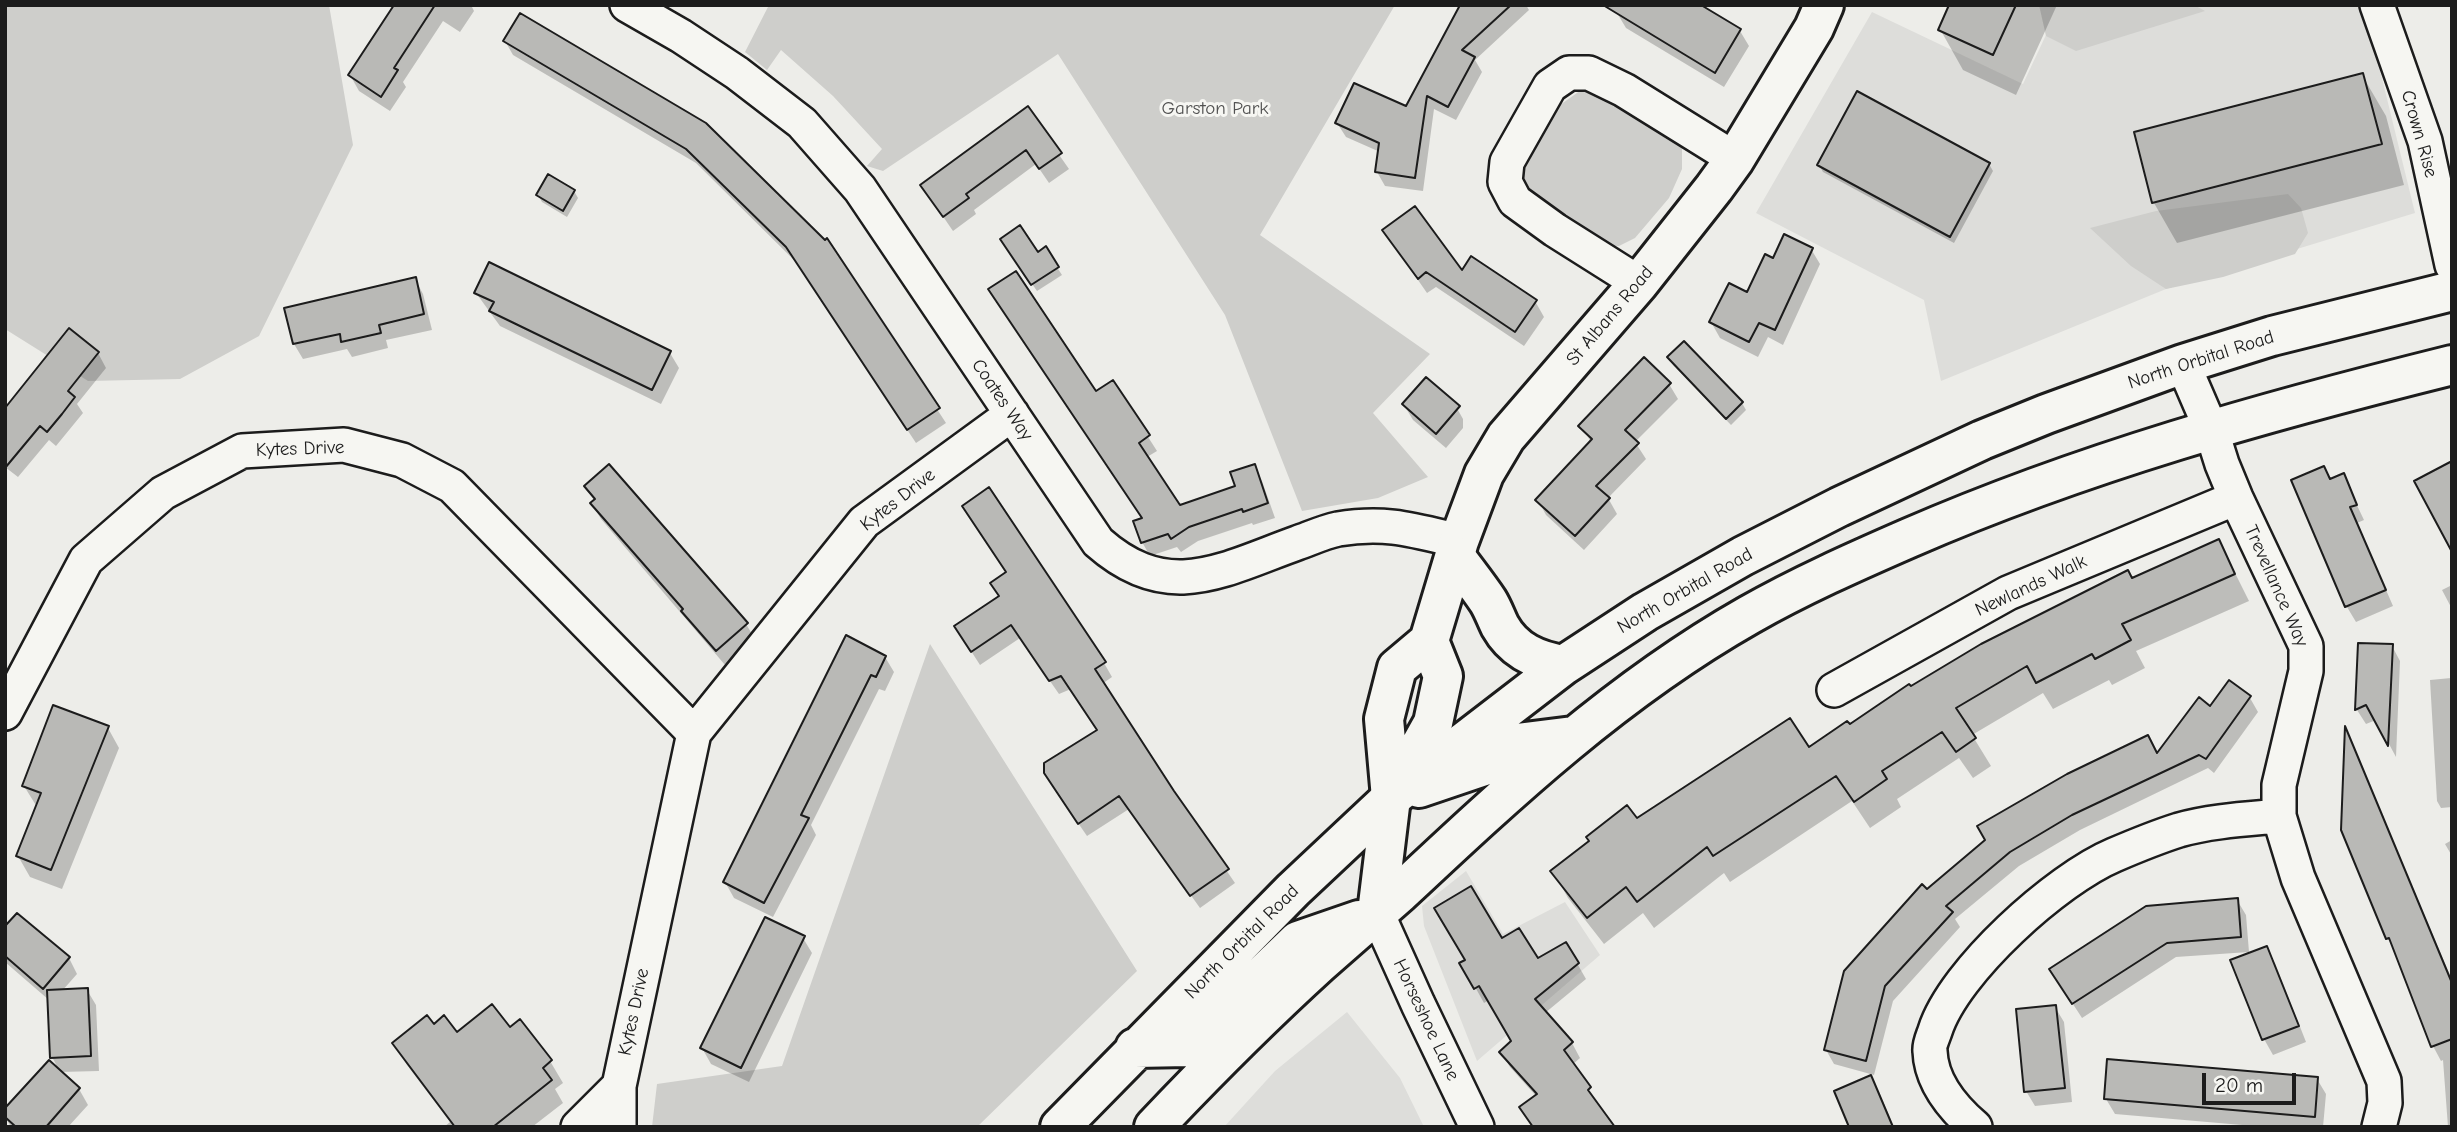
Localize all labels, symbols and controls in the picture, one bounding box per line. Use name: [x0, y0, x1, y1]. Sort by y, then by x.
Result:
street label: Crown Rise: [2396, 88, 2442, 180]
park label: Garston Park: [1161, 98, 1269, 120]
street label: St Albans Road: [1562, 261, 1658, 371]
street label: North Orbital Road: [2125, 326, 2277, 394]
street label: Coates Way: [966, 355, 1038, 445]
street label: Kytes Drive: [255, 436, 345, 462]
street label: Kytes Drive: [856, 464, 940, 536]
street label: Trevellance Way: [2239, 522, 2313, 650]
street label: North Orbital Road: [1613, 543, 1757, 639]
street label: Newlands Walk: [1972, 550, 2090, 622]
street label: North Orbital Road: [1180, 880, 1304, 1004]
street label: Horseshoe Lane: [1388, 955, 1464, 1085]
street label: Kytes Drive: [614, 966, 654, 1058]
scale bar: [2205, 1058, 2300, 1102]
text: 20 m: [2215, 1073, 2263, 1097]

